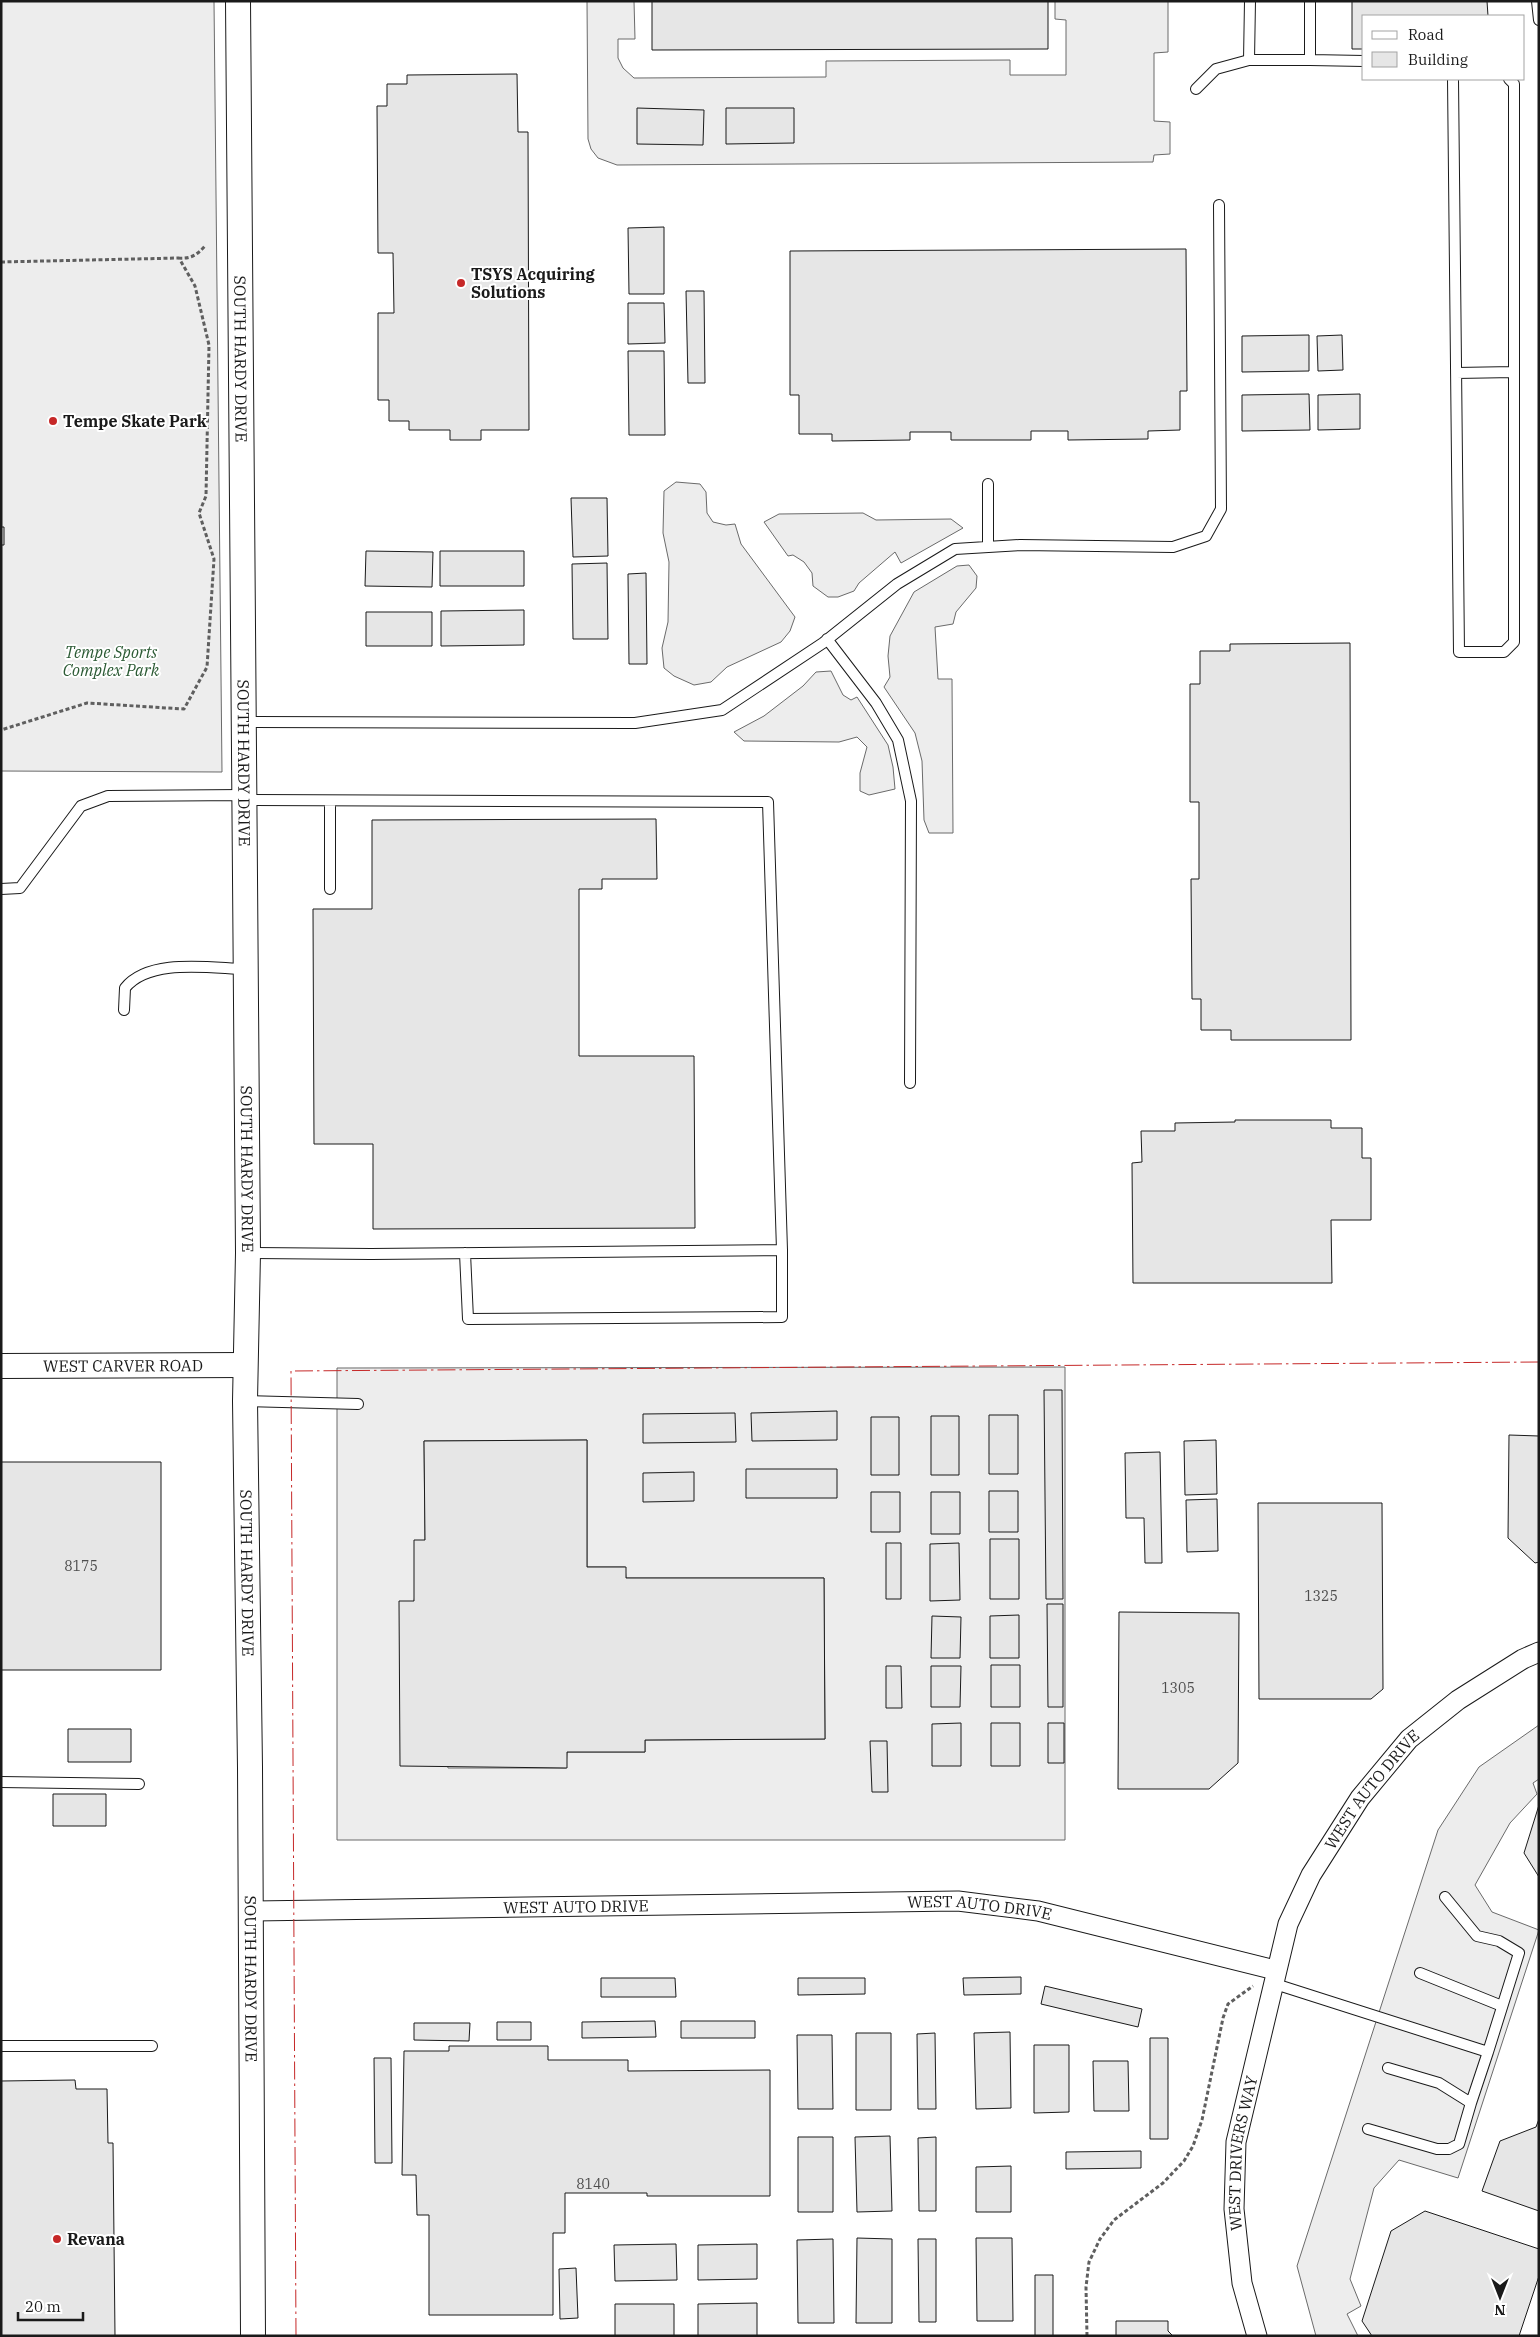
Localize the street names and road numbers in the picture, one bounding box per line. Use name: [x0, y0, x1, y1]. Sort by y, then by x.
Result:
street label: SOUTH HARDY DRIVE: [230, 275, 252, 443]
street label: SOUTH HARDY DRIVE: [233, 679, 255, 847]
street label: SOUTH HARDY DRIVE: [237, 1085, 258, 1253]
street label: WEST CARVER ROAD: [43, 1355, 203, 1376]
street label: SOUTH HARDY DRIVE: [236, 1489, 258, 1657]
street label: WEST AUTO DRIVE: [1320, 1725, 1423, 1853]
street label: WEST AUTO DRIVE: [907, 1891, 1054, 1924]
street label: SOUTH HARDY DRIVE: [241, 1895, 262, 2062]
street label: WEST AUTO DRIVE: [503, 1895, 649, 1917]
street label: WEST DRIVERS WAY: [1224, 2074, 1261, 2232]

